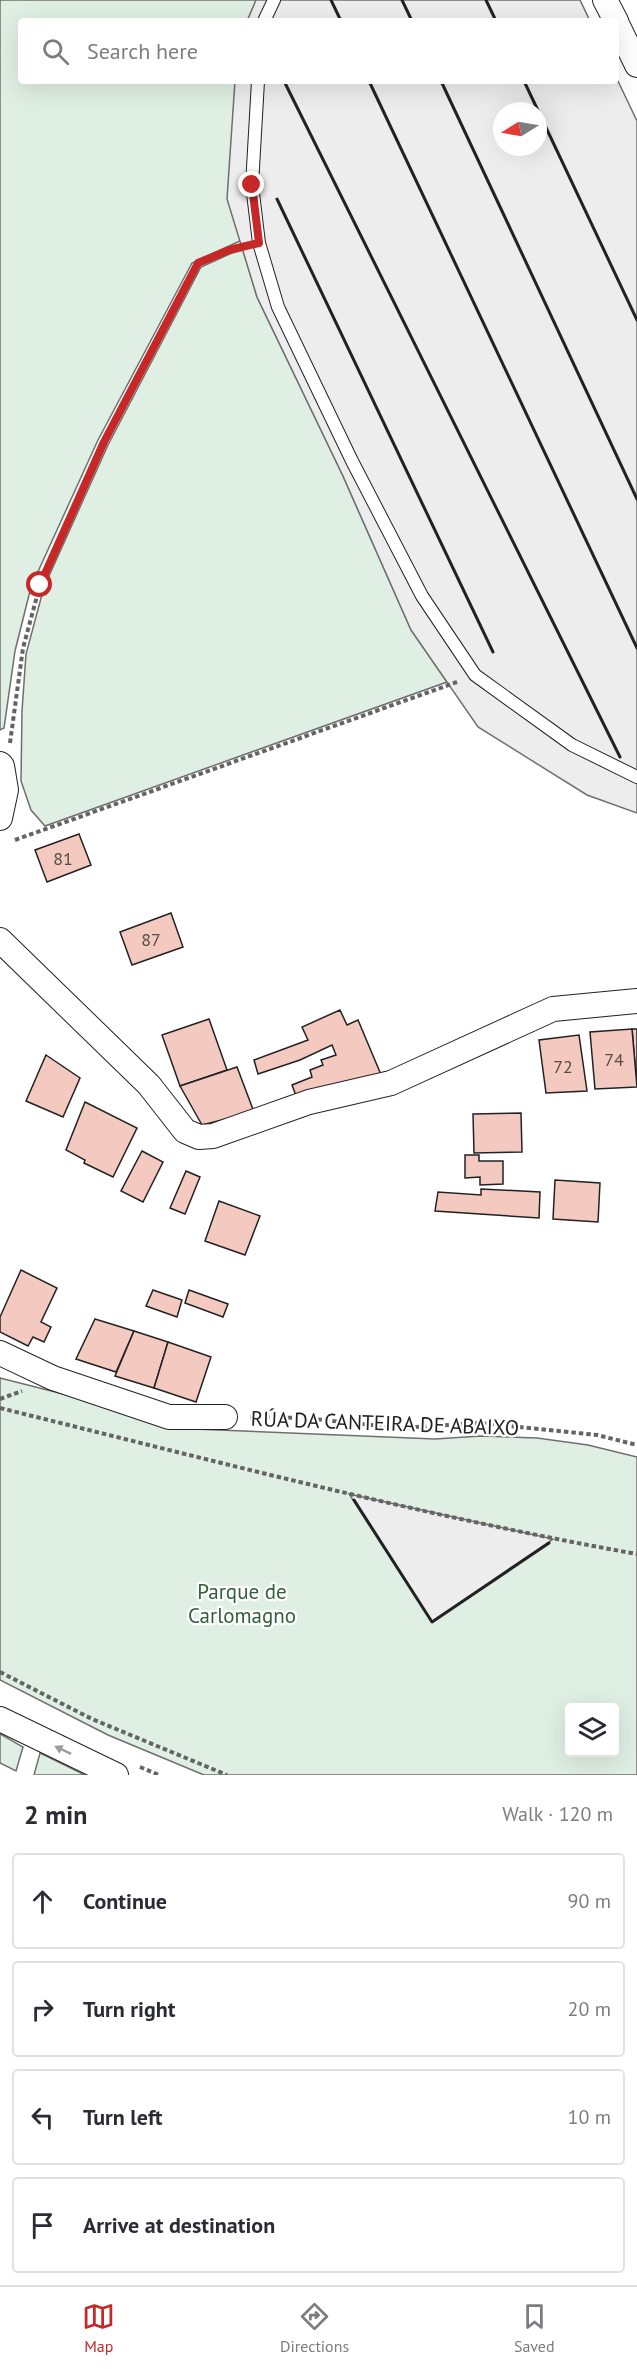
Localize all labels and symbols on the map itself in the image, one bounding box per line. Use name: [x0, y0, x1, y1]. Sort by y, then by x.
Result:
north arrow: [493, 102, 547, 156]
route end: [238, 171, 264, 197]
route start: [26, 571, 52, 597]
house number: 81: [53, 847, 73, 870]
house number: 87: [141, 928, 161, 951]
house number: 74: [604, 1048, 624, 1071]
house number: 72: [553, 1055, 573, 1078]
street label: RÚA DA CANTEIRA DE ABAIXO: [250, 1405, 520, 1441]
park label: Parque de Carlomagno: [188, 1578, 296, 1629]
one-way arrow: [54, 1746, 71, 1755]

